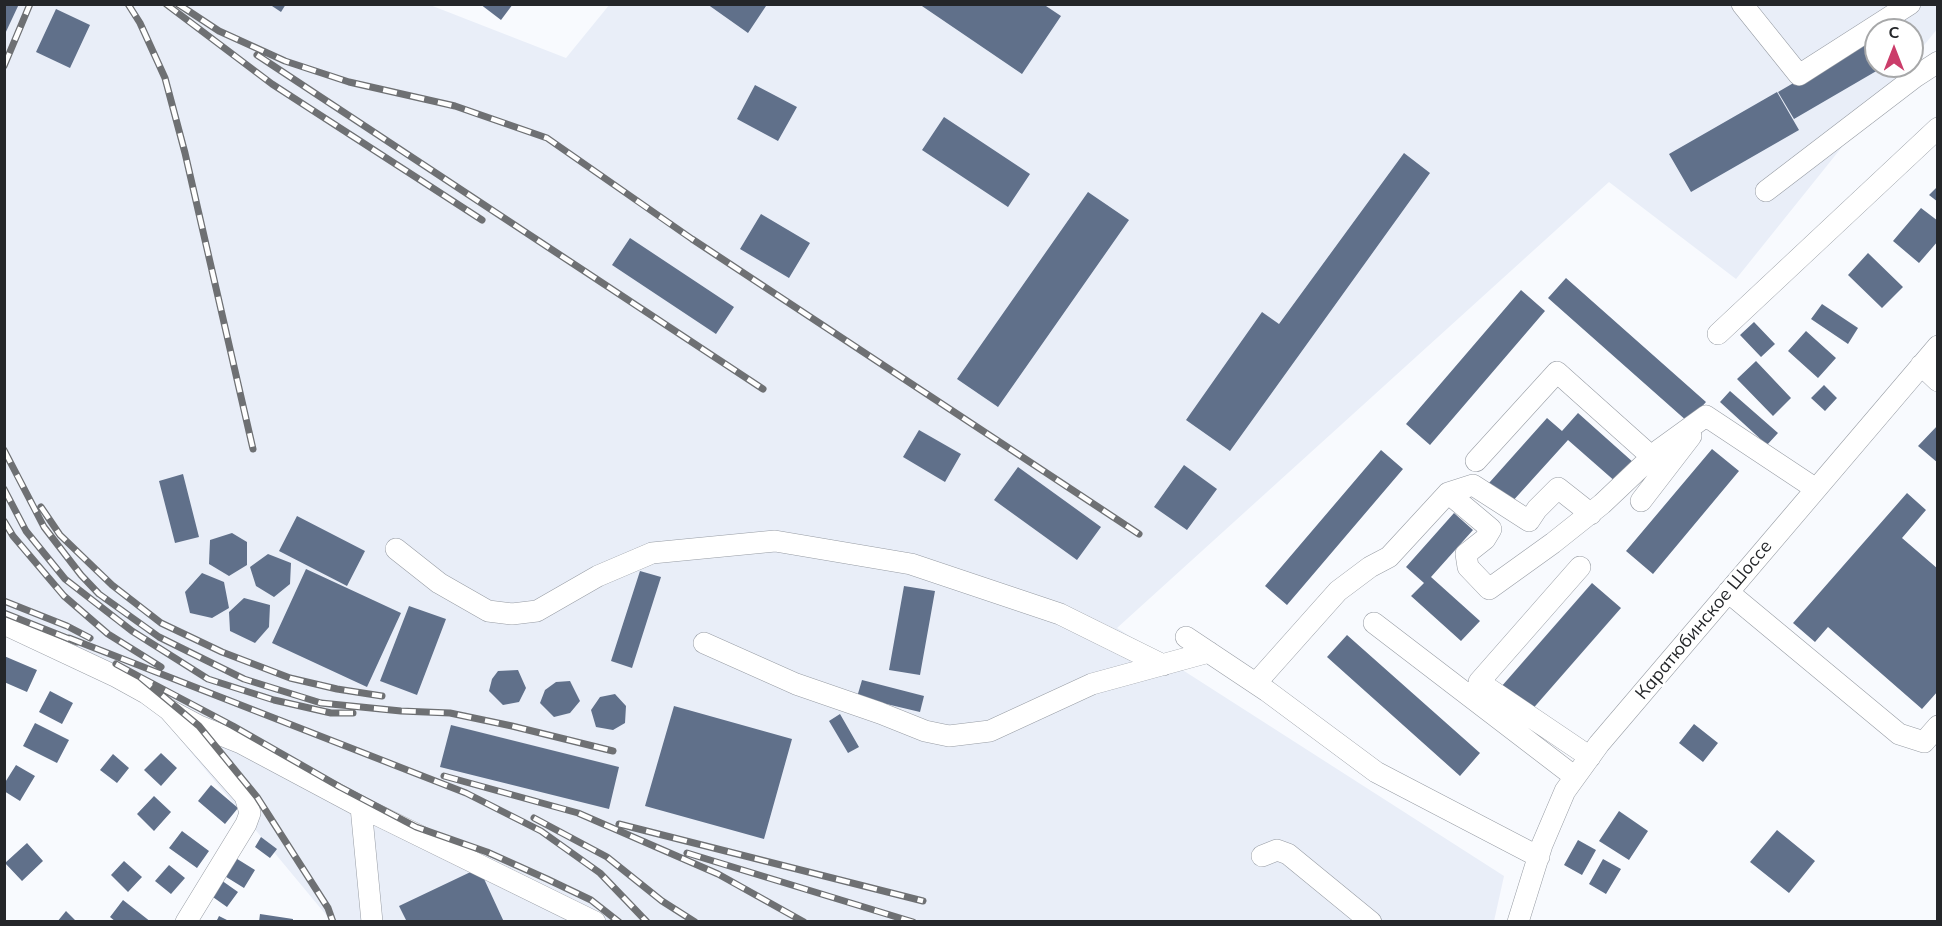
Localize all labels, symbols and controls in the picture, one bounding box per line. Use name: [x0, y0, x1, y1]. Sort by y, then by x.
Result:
north arrow: [1864, 18, 1924, 78]
text: С: [1889, 22, 1899, 42]
street label: Каратюбинское Шоссе: [1631, 536, 1777, 704]

